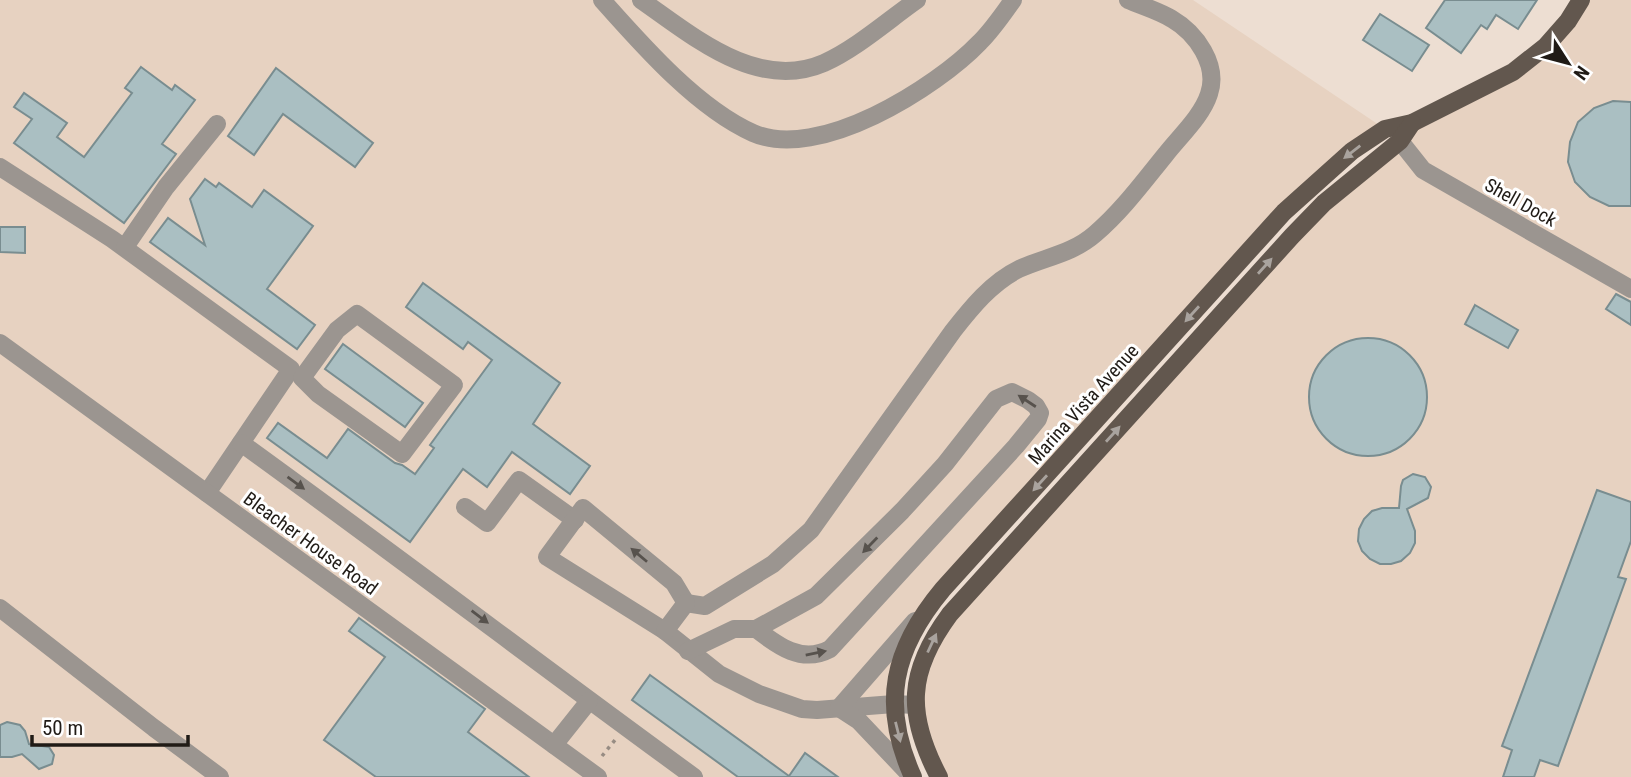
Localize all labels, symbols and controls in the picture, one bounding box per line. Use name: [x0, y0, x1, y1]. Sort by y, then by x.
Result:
north arrow: [1533, 28, 1603, 98]
text: N: [1569, 61, 1594, 84]
one-way arrow: [1343, 145, 1361, 159]
street label: Shell Dock: [1481, 173, 1561, 232]
one-way arrow: [1257, 257, 1273, 275]
one-way arrow: [1184, 305, 1200, 323]
street label: Marina Vista Avenue: [1023, 339, 1143, 469]
one-way arrow: [1017, 394, 1036, 407]
one-way arrow: [1104, 426, 1120, 443]
one-way arrow: [1032, 474, 1048, 491]
one-way arrow: [287, 476, 305, 490]
street label: Bleacher House Road: [239, 487, 382, 600]
one-way arrow: [862, 536, 879, 553]
one-way arrow: [631, 548, 648, 563]
one-way arrow: [471, 610, 489, 624]
one-way arrow: [926, 633, 938, 653]
one-way arrow: [805, 647, 827, 658]
scale bar: [32, 704, 187, 748]
text: 50 m: [42, 716, 83, 740]
one-way arrow: [893, 722, 904, 744]

